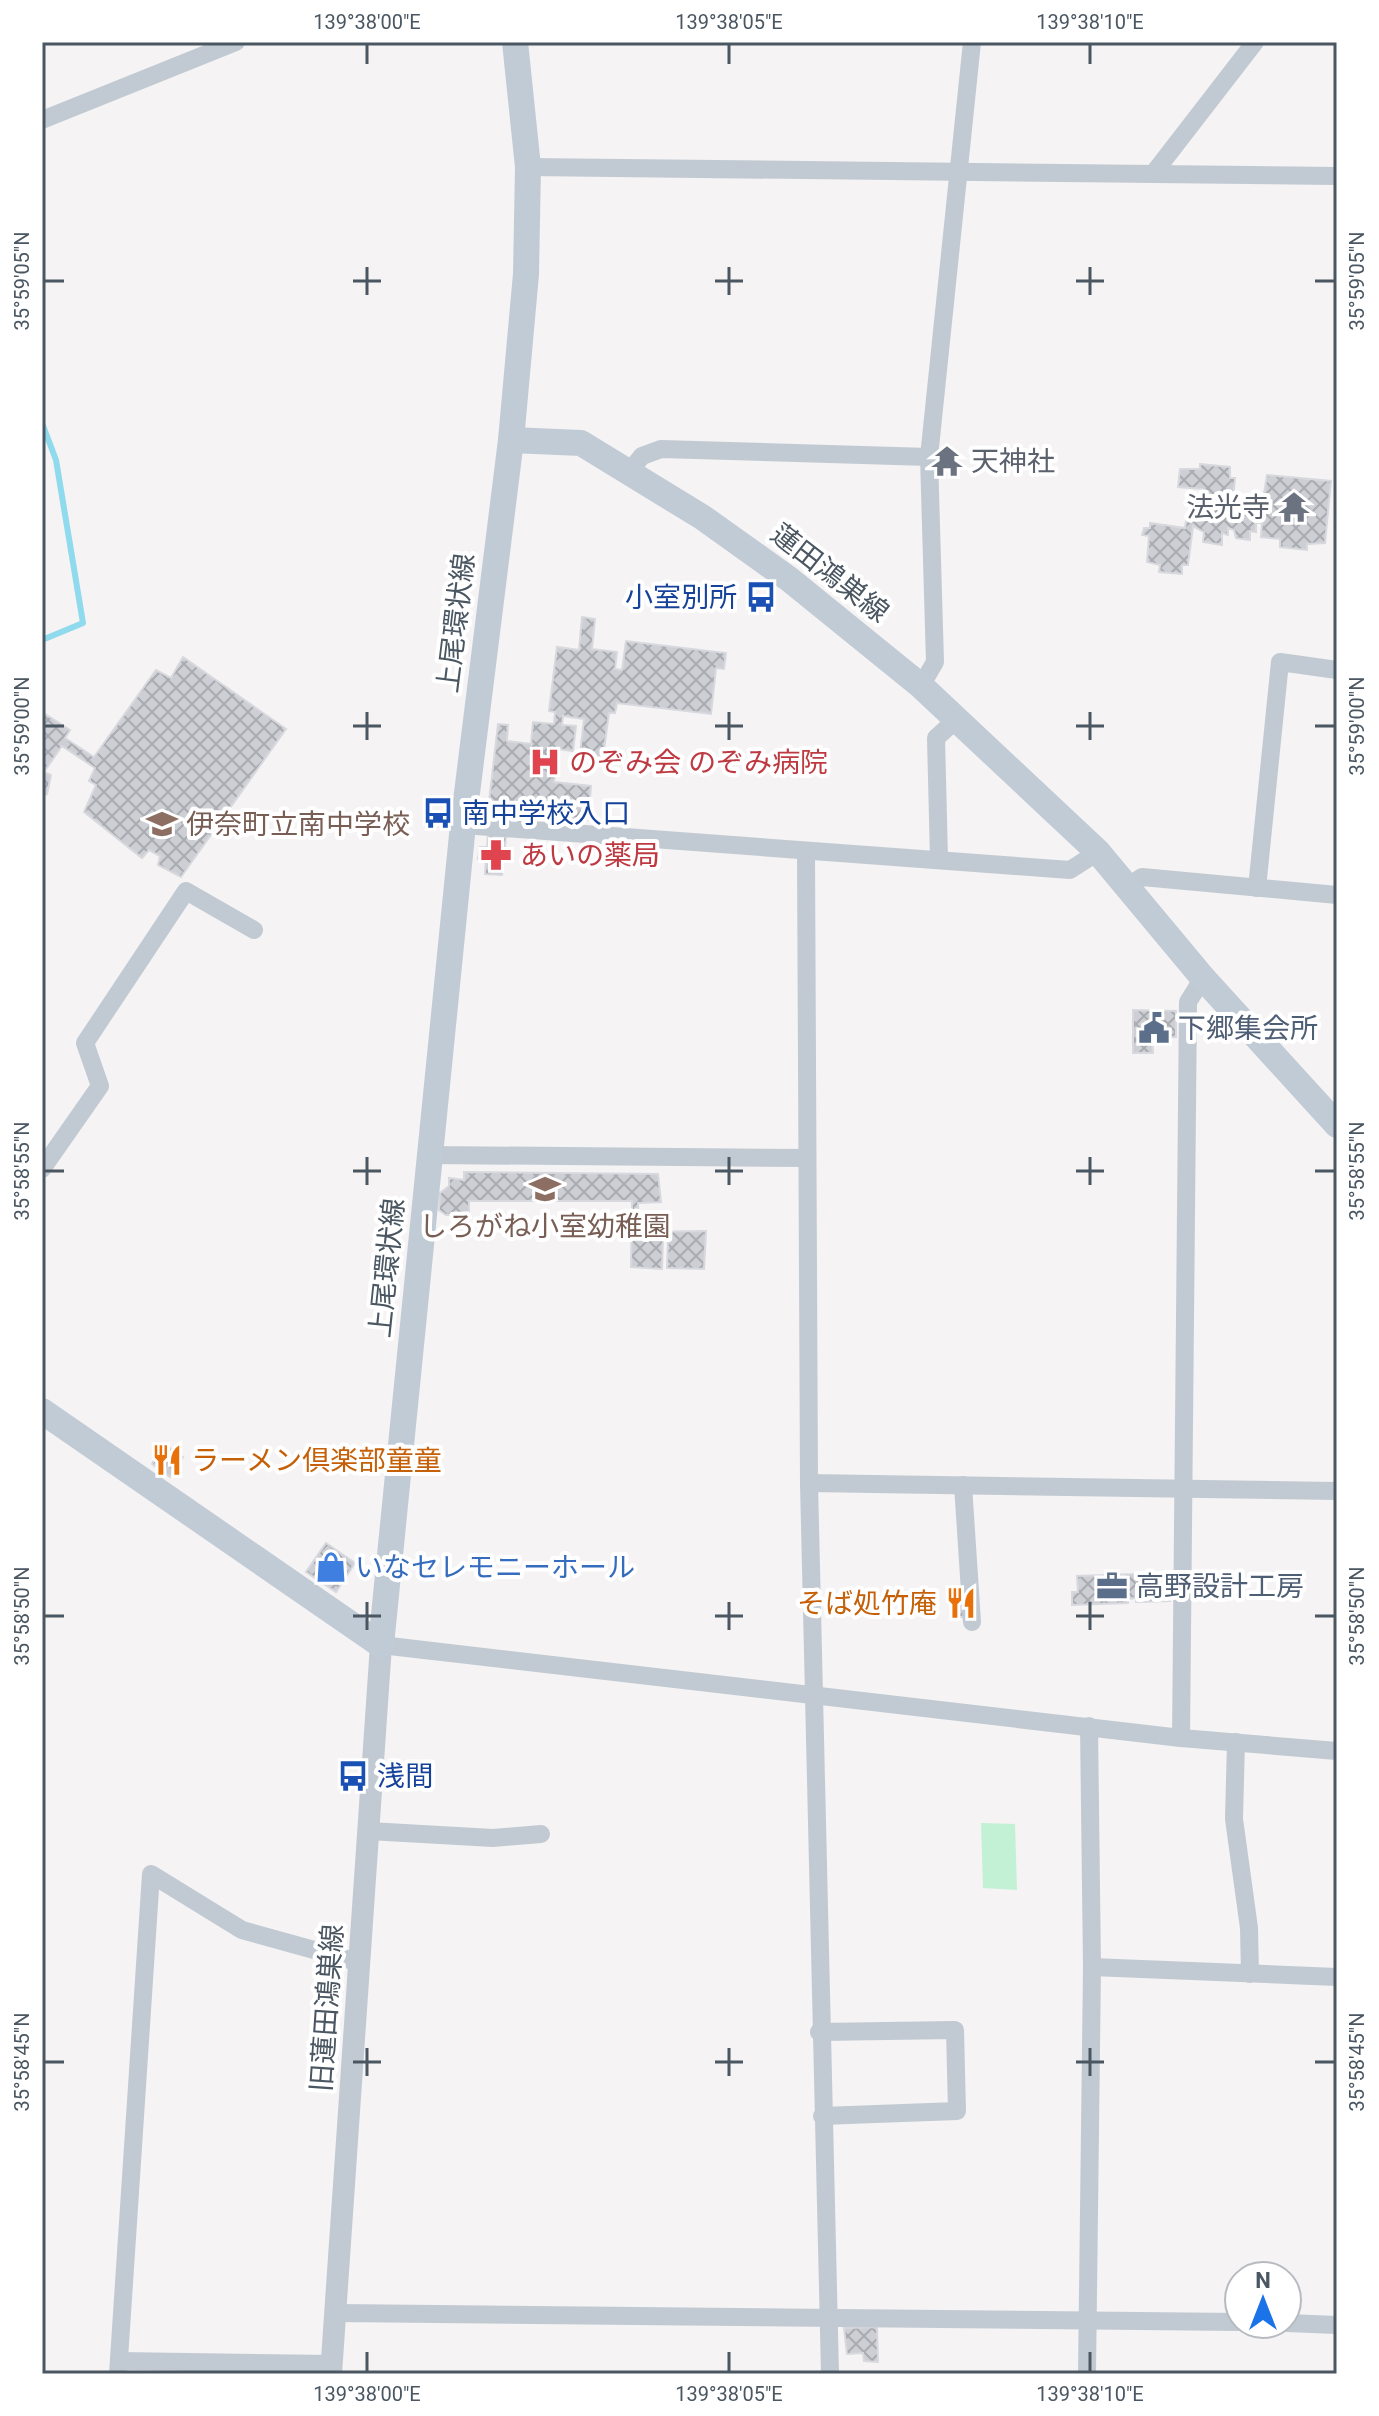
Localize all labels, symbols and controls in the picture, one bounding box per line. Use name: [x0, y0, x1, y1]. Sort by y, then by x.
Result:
text: 139°38'00"E: [313, 10, 421, 34]
text: 139°38'05"E: [675, 10, 783, 34]
text: 139°38'10"E: [1036, 10, 1144, 34]
text: 35°59'05"N: [10, 231, 34, 331]
text: 35°59'05"N: [1345, 231, 1369, 331]
temple icon: 天神社: [930, 444, 964, 478]
place label: 天神社: [971, 445, 1055, 478]
temple icon: 法光寺: [1277, 490, 1311, 524]
place label: 法光寺: [1186, 491, 1270, 524]
street label: 蓮田鴻巣線: [765, 517, 895, 629]
street label: 上尾環状線: [431, 552, 481, 694]
bus stop icon: 小室別所: [744, 580, 778, 614]
place label: 小室別所: [625, 581, 737, 614]
text: 35°59'00"N: [10, 676, 34, 776]
text: 35°59'00"N: [1345, 676, 1369, 776]
hospital icon: のぞみ会 のぞみ病院: [528, 745, 562, 779]
place label: のぞみ会 のぞみ病院: [569, 746, 828, 779]
bus stop icon: 南中学校入口: [421, 796, 455, 830]
place label: 南中学校入口: [462, 797, 630, 830]
school or university icon: 伊奈町立南中学校: [145, 807, 179, 841]
place label: 伊奈町立南中学校: [186, 808, 410, 841]
pharmacy icon: あいの薬局: [479, 838, 513, 872]
place label: あいの薬局: [520, 839, 660, 872]
public building icon: 下郷集会所: [1137, 1011, 1171, 1045]
place label: 下郷集会所: [1178, 1012, 1318, 1045]
text: 35°58'55"N: [10, 1121, 34, 1221]
text: 35°58'55"N: [1345, 1121, 1369, 1221]
school or university icon: しろがね小室幼稚園: [528, 1172, 562, 1206]
street label: 上尾環状線: [363, 1197, 411, 1339]
place label: しろがね小室幼稚園: [419, 1210, 671, 1243]
restaurant icon: ラーメン倶楽部童童: [150, 1443, 184, 1477]
place label: ラーメン倶楽部童童: [191, 1444, 442, 1477]
shop icon: いなセレモニーホール: [314, 1550, 348, 1584]
place label: いなセレモニーホール: [355, 1551, 635, 1584]
text: 35°58'50"N: [10, 1566, 34, 1666]
text: 35°58'50"N: [1345, 1566, 1369, 1666]
office icon: 高野設計工房: [1095, 1569, 1129, 1603]
place label: 高野設計工房: [1136, 1570, 1304, 1603]
restaurant icon: そば処竹庵: [944, 1586, 978, 1620]
place label: そば処竹庵: [797, 1587, 937, 1620]
bus stop icon: 浅間: [336, 1759, 370, 1793]
place label: 浅間: [377, 1760, 433, 1793]
street label: 旧蓮田鴻巣線: [305, 1923, 349, 2093]
text: 35°58'45"N: [10, 2012, 34, 2112]
text: 35°58'45"N: [1345, 2012, 1369, 2112]
north arrow: [1223, 2260, 1303, 2340]
text: N: [1255, 2268, 1271, 2293]
text: 139°38'00"E: [313, 2382, 421, 2406]
text: 139°38'05"E: [675, 2382, 783, 2406]
text: 139°38'10"E: [1036, 2382, 1144, 2406]

